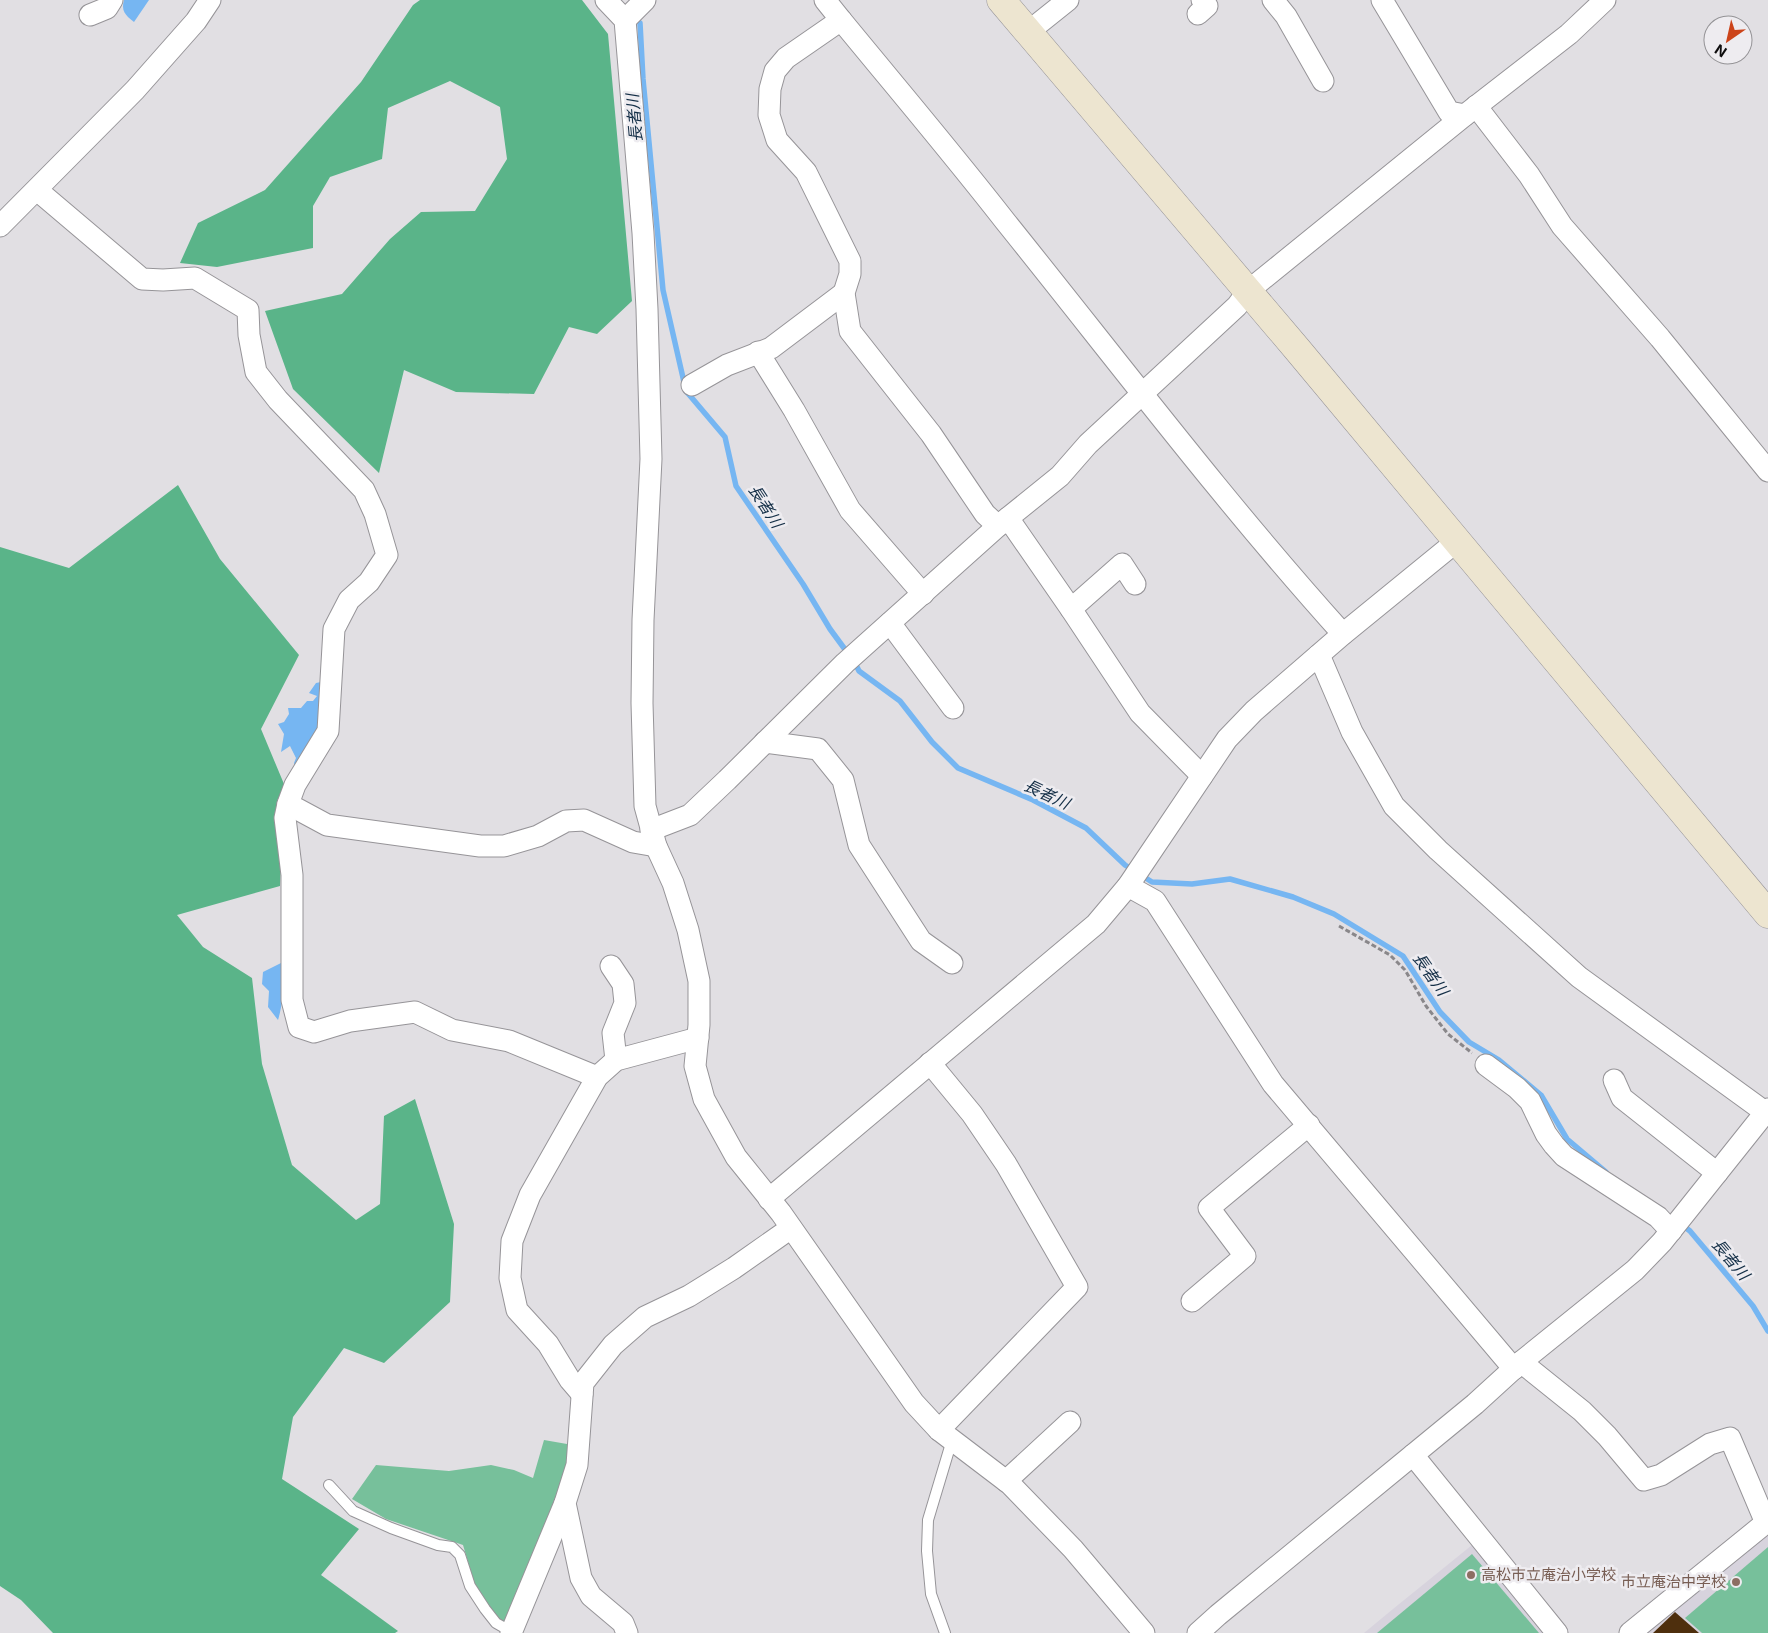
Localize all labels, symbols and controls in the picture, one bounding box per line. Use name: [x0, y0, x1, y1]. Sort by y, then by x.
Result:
north arrow: [1703, 15, 1753, 65]
text: N: [1711, 41, 1730, 61]
water label: 長者川: [622, 91, 646, 143]
water label: 長者川: [745, 480, 789, 533]
water label: 長者川: [1021, 775, 1075, 814]
water label: 長者川: [1409, 949, 1454, 1001]
water label: 長者川: [1708, 1234, 1755, 1285]
place label: 高松市立庵治小学校: [1481, 1565, 1616, 1584]
marker: 高松市立庵治小学校: [1465, 1569, 1477, 1581]
place label: 市立庵治中学校: [1621, 1572, 1726, 1591]
marker: 市立庵治中学校: [1730, 1576, 1742, 1588]

